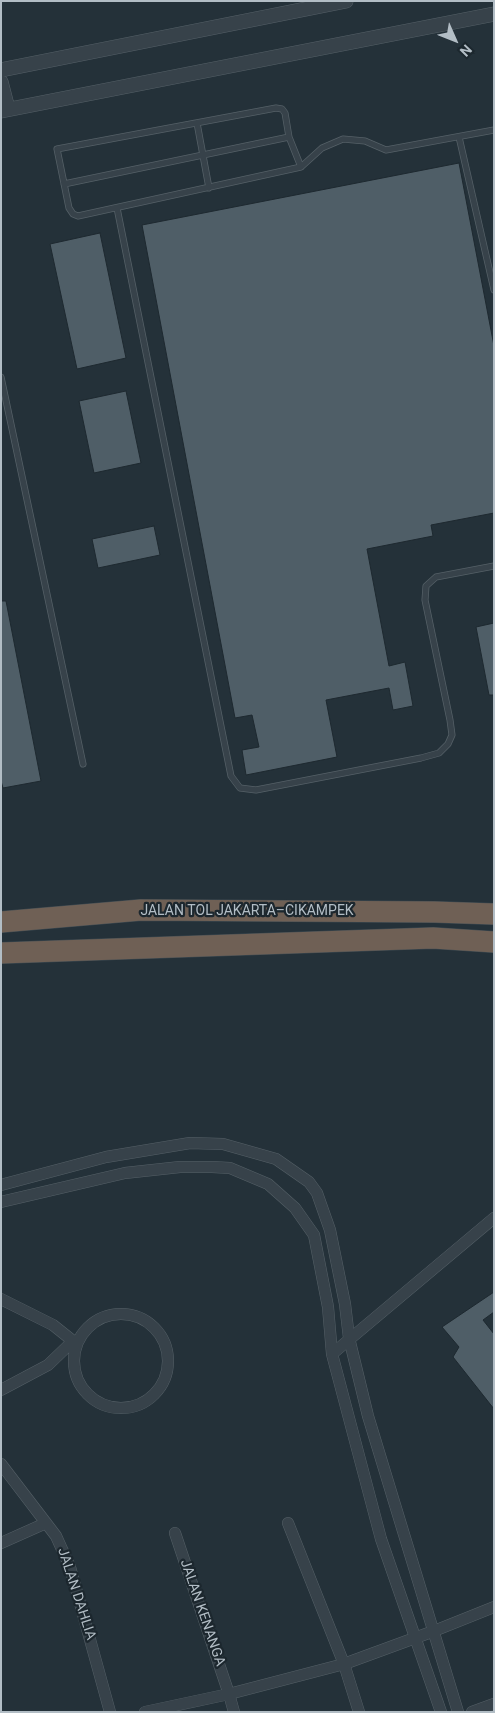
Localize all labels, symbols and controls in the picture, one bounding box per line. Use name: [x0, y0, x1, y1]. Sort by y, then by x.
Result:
north arrow: [430, 15, 480, 65]
text: N: [457, 41, 475, 60]
street label: JALAN TOL JAKARTA–CIKAMPEK: [140, 903, 354, 919]
street label: JALAN DAHLIA: [53, 1546, 99, 1642]
street label: JALAN KENANGA: [176, 1558, 228, 1668]

